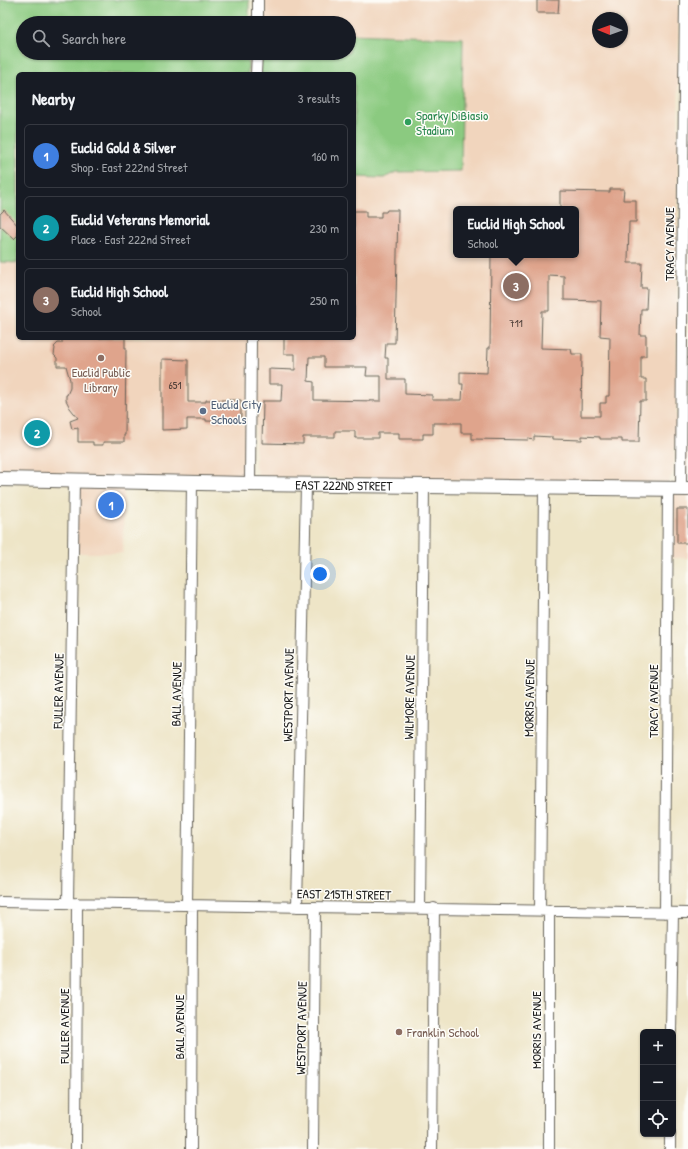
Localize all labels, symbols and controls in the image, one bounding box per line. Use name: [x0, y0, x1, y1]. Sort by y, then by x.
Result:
north arrow: [592, 12, 628, 48]
search box: [16, 16, 356, 60]
icon: search: [30, 27, 52, 49]
text: Search here: [62, 28, 126, 49]
text: Nearby: [32, 87, 75, 110]
text: 3 results: [298, 89, 340, 107]
place label: Sparky DiBiasio Stadium: [416, 106, 488, 139]
marker: Sparky DiBiasio Stadium: [403, 117, 413, 127]
text: Euclid Gold & Silver: [71, 137, 176, 158]
text: 1: [44, 147, 48, 165]
text: 160 m: [311, 147, 339, 165]
text: Shop · East 222nd Street: [71, 158, 188, 176]
popup: [453, 206, 579, 258]
street label: TRACY AVENUE: [660, 207, 678, 281]
text: Euclid Veterans Memorial: [71, 209, 209, 230]
text: Euclid High School: [468, 213, 565, 234]
text: 2: [43, 219, 49, 237]
text: 230 m: [309, 219, 339, 237]
text: Place · East 222nd Street: [71, 230, 190, 248]
text: School: [468, 234, 498, 252]
pin: 3: [503, 271, 529, 301]
text: Euclid High School: [71, 281, 168, 302]
text: 3: [43, 291, 49, 309]
text: 250 m: [310, 291, 339, 309]
text: School: [71, 302, 101, 320]
house number: 711: [509, 316, 523, 330]
marker: Euclid Public Library: [96, 353, 106, 363]
place label: Euclid Public Library: [72, 363, 130, 396]
house number: 651: [168, 378, 182, 392]
place label: Euclid City Schools: [211, 395, 262, 428]
marker: Euclid City Schools: [198, 406, 208, 416]
pin: 2: [24, 418, 50, 448]
street label: EAST 222ND STREET: [295, 476, 394, 495]
pin: 1: [98, 490, 124, 520]
your location: [310, 564, 330, 584]
street label: WESTPORT AVENUE: [278, 648, 298, 742]
street label: FULLER AVENUE: [48, 653, 68, 730]
street label: WILMORE AVENUE: [399, 654, 419, 740]
street label: MORRIS AVENUE: [519, 659, 539, 737]
street label: BALL AVENUE: [166, 661, 186, 727]
street label: TRACY AVENUE: [644, 664, 662, 738]
street label: EAST 215TH STREET: [297, 884, 392, 904]
street label: WESTPORT AVENUE: [291, 981, 311, 1075]
street label: FULLER AVENUE: [55, 988, 73, 1065]
street label: MORRIS AVENUE: [527, 991, 545, 1069]
street label: BALL AVENUE: [170, 994, 188, 1059]
place label: Franklin School: [406, 1023, 479, 1041]
marker: Franklin School: [394, 1027, 404, 1037]
map controls: [640, 1029, 676, 1137]
button: +: [640, 1029, 676, 1065]
button: −: [640, 1065, 676, 1101]
button: locate: [640, 1101, 676, 1137]

